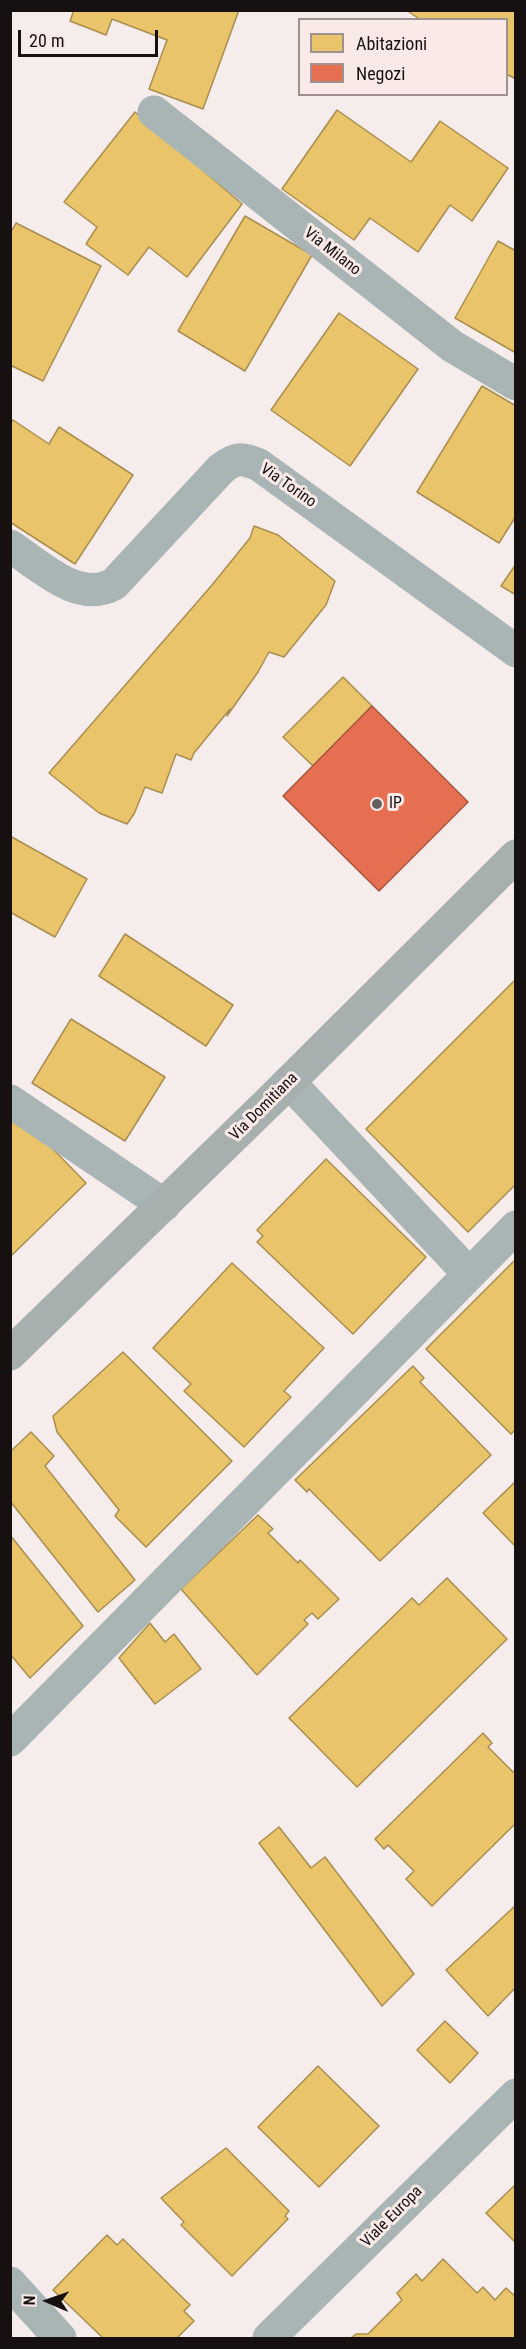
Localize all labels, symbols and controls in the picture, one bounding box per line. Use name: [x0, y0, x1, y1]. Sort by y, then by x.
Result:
scale bar: [21, 18, 160, 56]
legend: [298, 18, 508, 96]
text: 20 m: [29, 30, 64, 51]
text: Abitazioni: [356, 33, 427, 54]
text: Negozi: [356, 63, 405, 84]
street label: Via Milano: [300, 224, 364, 280]
street label: Via Torino: [256, 460, 320, 512]
place label: IP: [389, 794, 402, 814]
marker: IP: [370, 797, 384, 811]
street label: Via Domitiana: [226, 1069, 302, 1145]
street label: Viale Europa: [357, 2182, 427, 2252]
north arrow: [18, 2271, 78, 2331]
text: N: [20, 2295, 39, 2306]

